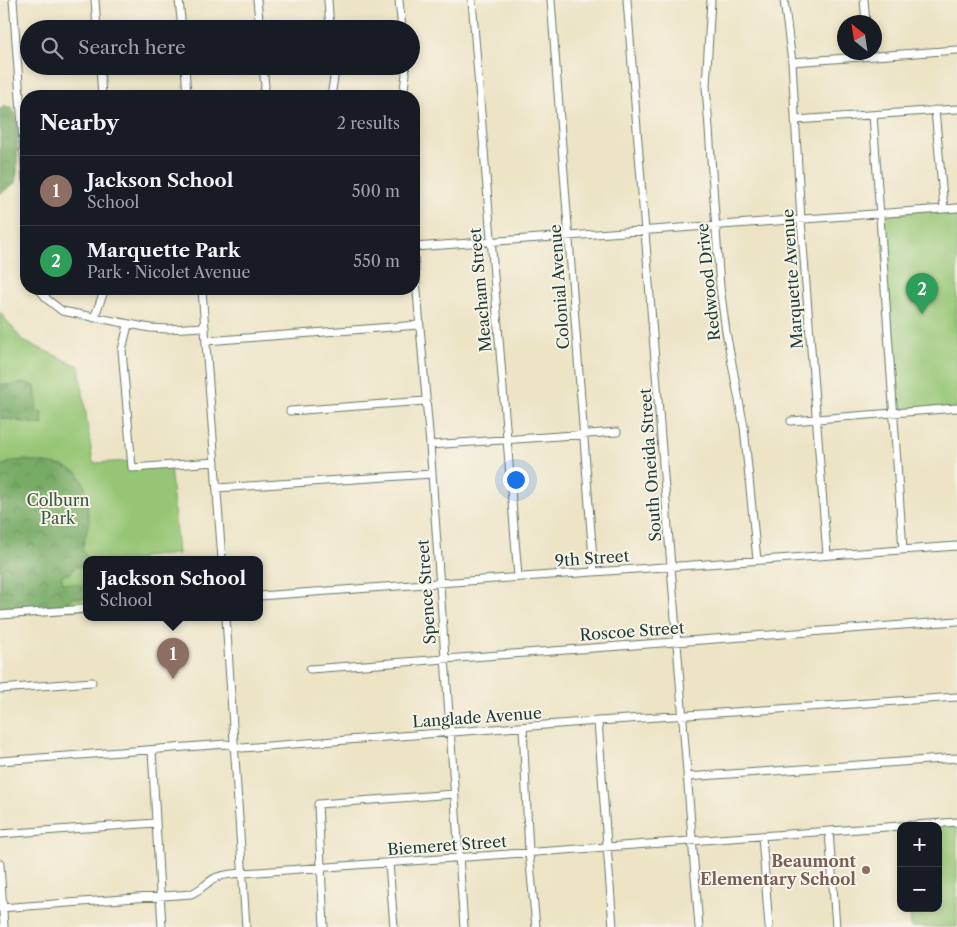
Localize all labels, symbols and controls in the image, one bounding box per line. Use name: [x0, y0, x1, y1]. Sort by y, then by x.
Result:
north arrow: [837, 15, 882, 60]
search box: [20, 20, 420, 75]
icon: search: [38, 34, 66, 62]
text: Search here: [78, 36, 186, 59]
text: Nearby: [40, 110, 119, 135]
text: 2 results: [337, 113, 400, 133]
text: Jackson School: [87, 169, 233, 192]
text: 1: [52, 181, 60, 201]
text: 500 m: [352, 181, 400, 201]
text: School: [87, 192, 139, 212]
street label: Marquette Avenue: [777, 208, 807, 350]
street label: Redwood Drive: [692, 222, 724, 342]
street label: Colonial Avenue: [545, 224, 573, 350]
street label: Meacham Street: [465, 227, 495, 353]
text: Marquette Park: [87, 239, 240, 262]
text: 2: [51, 251, 61, 271]
text: 550 m: [353, 251, 400, 271]
text: Park · Nicolet Avenue: [87, 262, 251, 282]
pin: 2: [906, 273, 938, 314]
street label: South Oneida Street: [635, 387, 665, 542]
your location: [503, 467, 529, 493]
park label: Colburn Park: [26, 490, 90, 528]
street label: Spence Street: [412, 538, 440, 645]
street label: 9th Street: [554, 545, 630, 571]
popup: [83, 556, 263, 621]
text: Jackson School: [100, 567, 246, 590]
text: School: [100, 590, 152, 610]
street label: Roscoe Street: [579, 617, 685, 645]
pin: 1: [157, 638, 189, 679]
street label: Langlade Avenue: [412, 702, 542, 732]
map controls: [897, 822, 942, 912]
button: +: [897, 822, 942, 867]
street label: Biemeret Street: [387, 831, 508, 859]
place label: Beaumont Elementary School: [700, 851, 857, 889]
marker: Beaumont Elementary School: [860, 864, 872, 876]
button: −: [897, 867, 942, 912]

